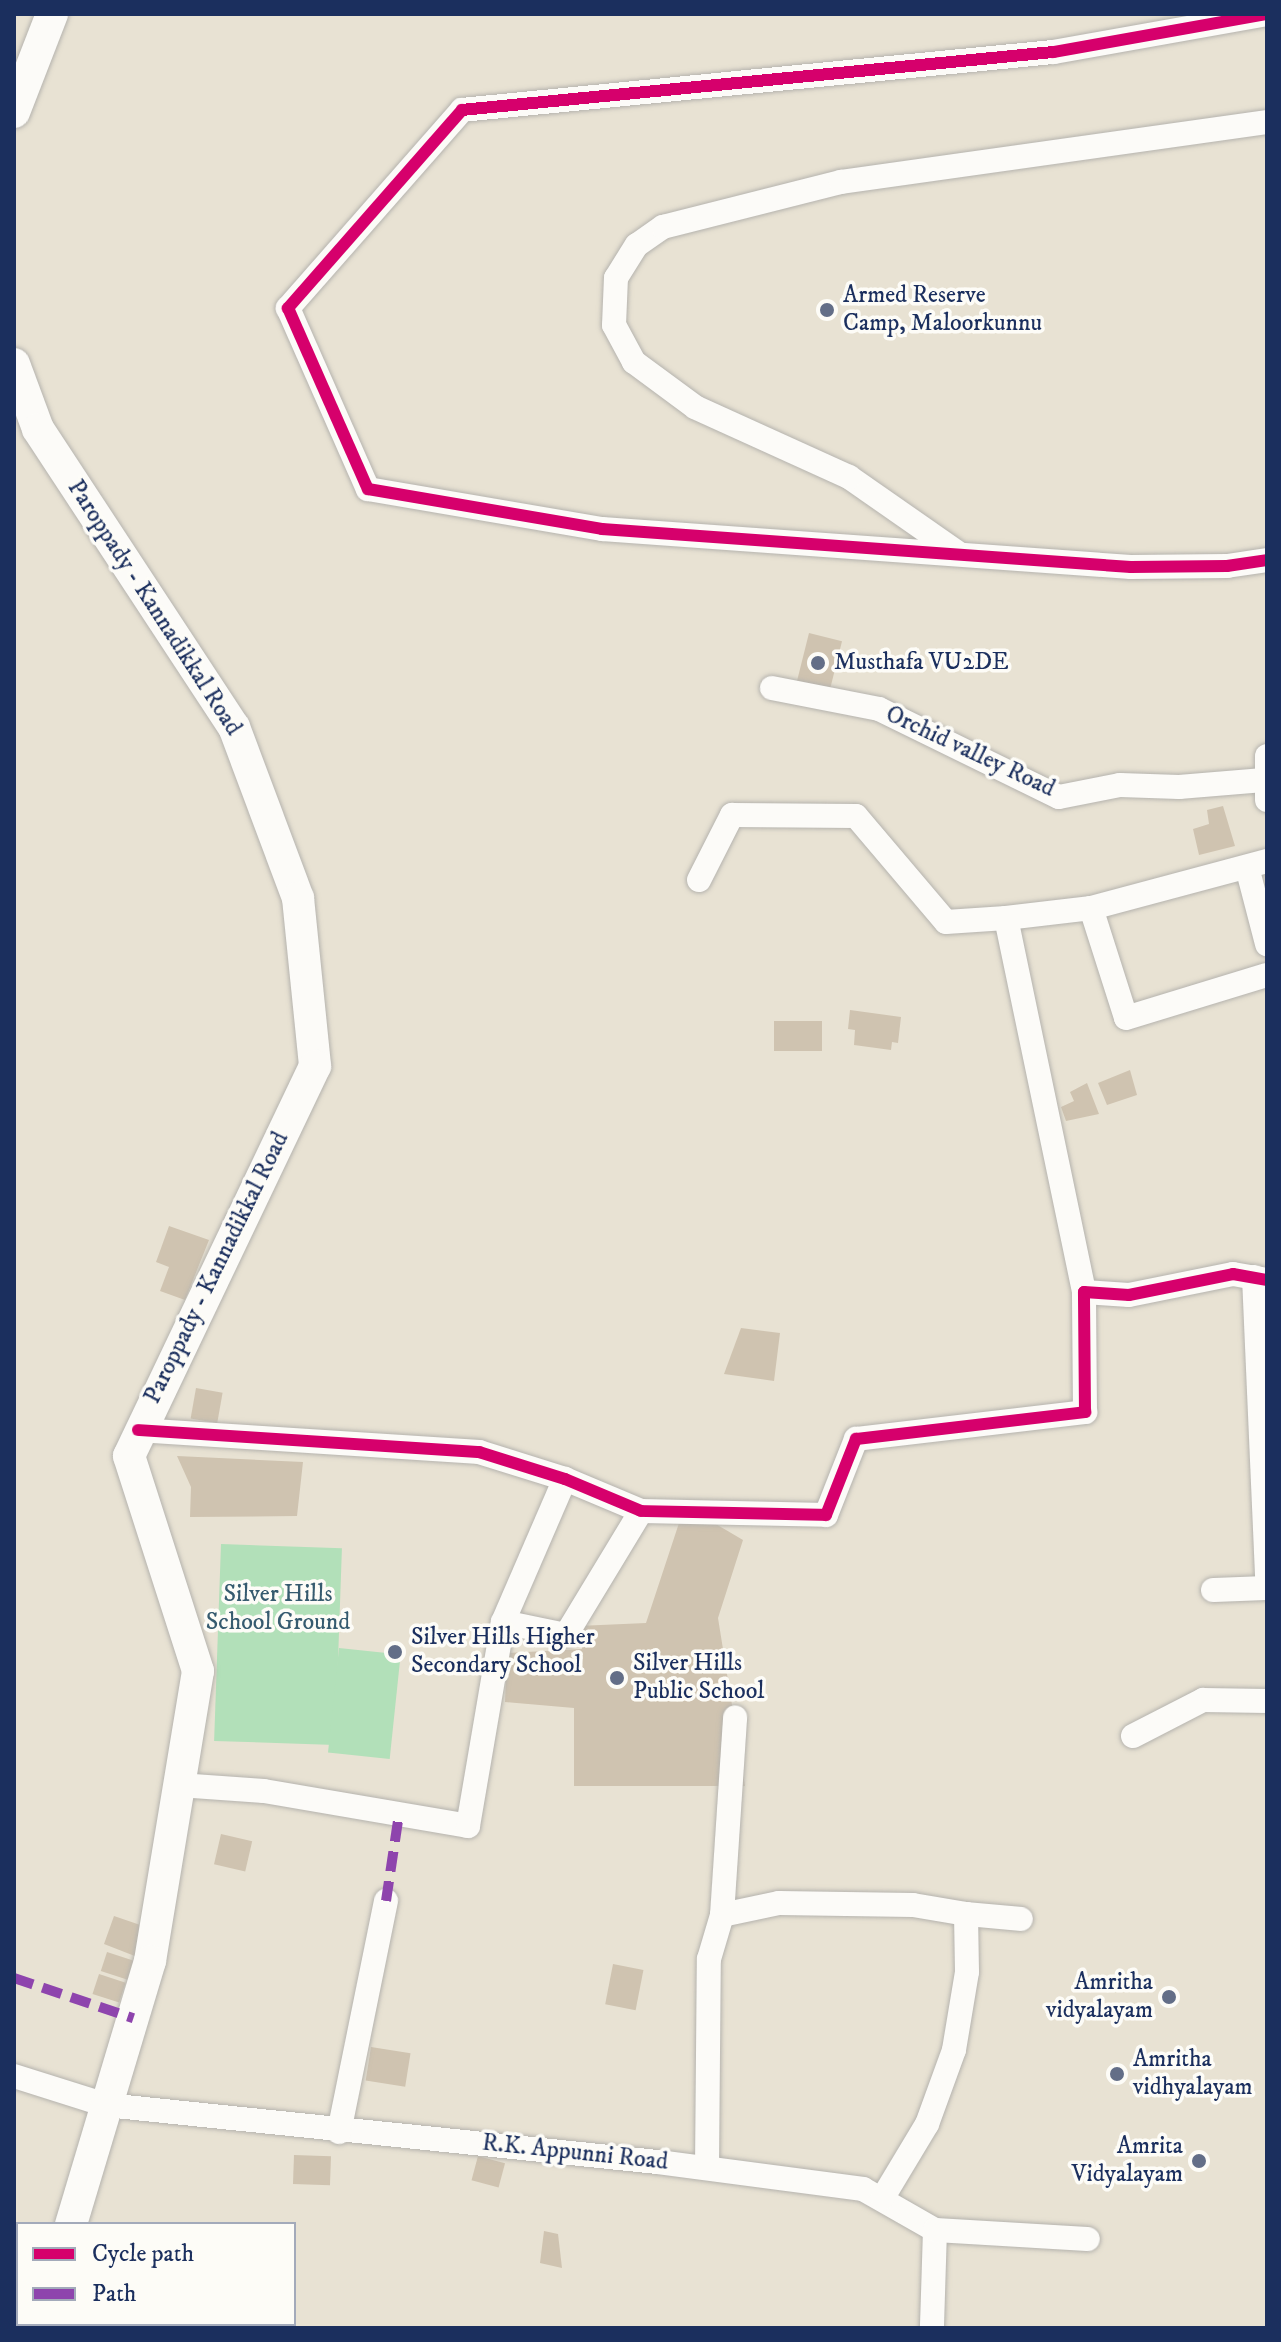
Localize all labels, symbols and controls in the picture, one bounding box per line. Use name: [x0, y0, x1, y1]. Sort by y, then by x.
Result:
place label: Armed Reserve Camp, Maloorkunnu: [843, 282, 1042, 338]
marker: Armed Reserve Camp, Maloorkunnu: [818, 301, 836, 319]
street label: Paroppady - Kannadikkal Road: [61, 475, 247, 741]
place label: Musthafa VU2DE: [834, 649, 1009, 677]
marker: Musthafa VU2DE: [809, 654, 827, 672]
street label: Orchid valley Road: [881, 700, 1059, 804]
street label: Paroppady - Kannadikkal Road: [139, 1127, 295, 1409]
park label: Silver Hills School Ground: [206, 1581, 350, 1637]
place label: Silver Hills Higher Secondary School: [411, 1624, 595, 1680]
marker: Silver Hills Higher Secondary School: [386, 1643, 404, 1661]
place label: Silver Hills Public School: [633, 1650, 764, 1706]
marker: Silver Hills Public School: [608, 1669, 626, 1687]
place label: Amritha vidyalayam: [1046, 1969, 1153, 2025]
marker: Amritha vidyalayam: [1160, 1988, 1178, 2006]
place label: Amritha vidhyalayam: [1133, 2046, 1253, 2102]
marker: Amritha vidhyalayam: [1108, 2065, 1126, 2083]
street label: R.K. Appunni Road: [481, 2129, 669, 2177]
place label: Amrita Vidyalayam: [1072, 2133, 1183, 2189]
marker: Amrita Vidyalayam: [1190, 2152, 1208, 2170]
legend: [16, 2222, 296, 2326]
text: Cycle path: [92, 2239, 194, 2269]
text: Path: [92, 2279, 136, 2309]

